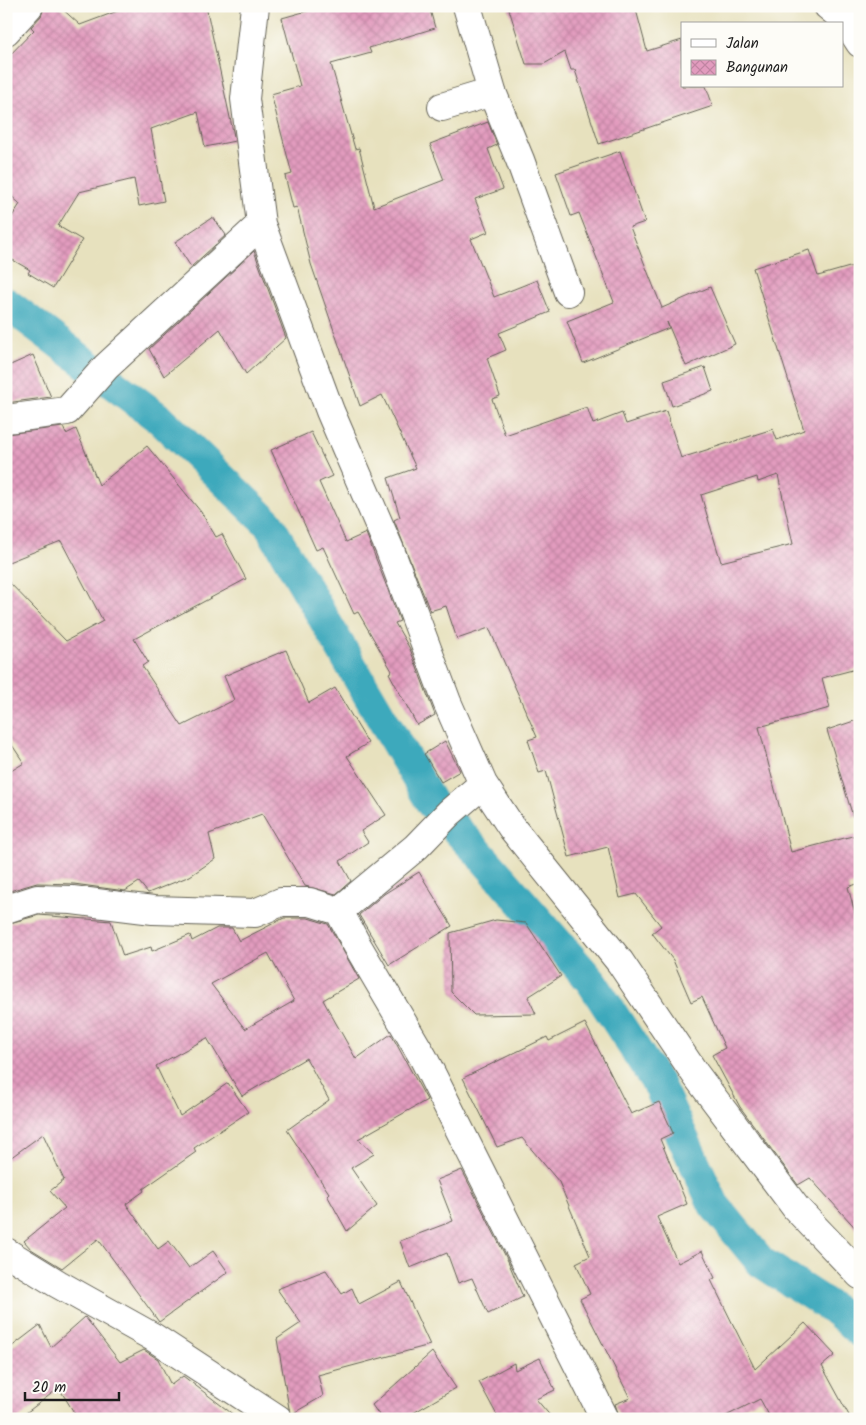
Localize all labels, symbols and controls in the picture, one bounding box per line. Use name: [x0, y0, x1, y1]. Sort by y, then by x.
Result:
legend: [681, 22, 844, 88]
text: Jalan: [726, 32, 759, 56]
text: Bangunan: [726, 56, 788, 80]
scale bar: [25, 1370, 119, 1402]
text: 20 m: [32, 1376, 66, 1400]

